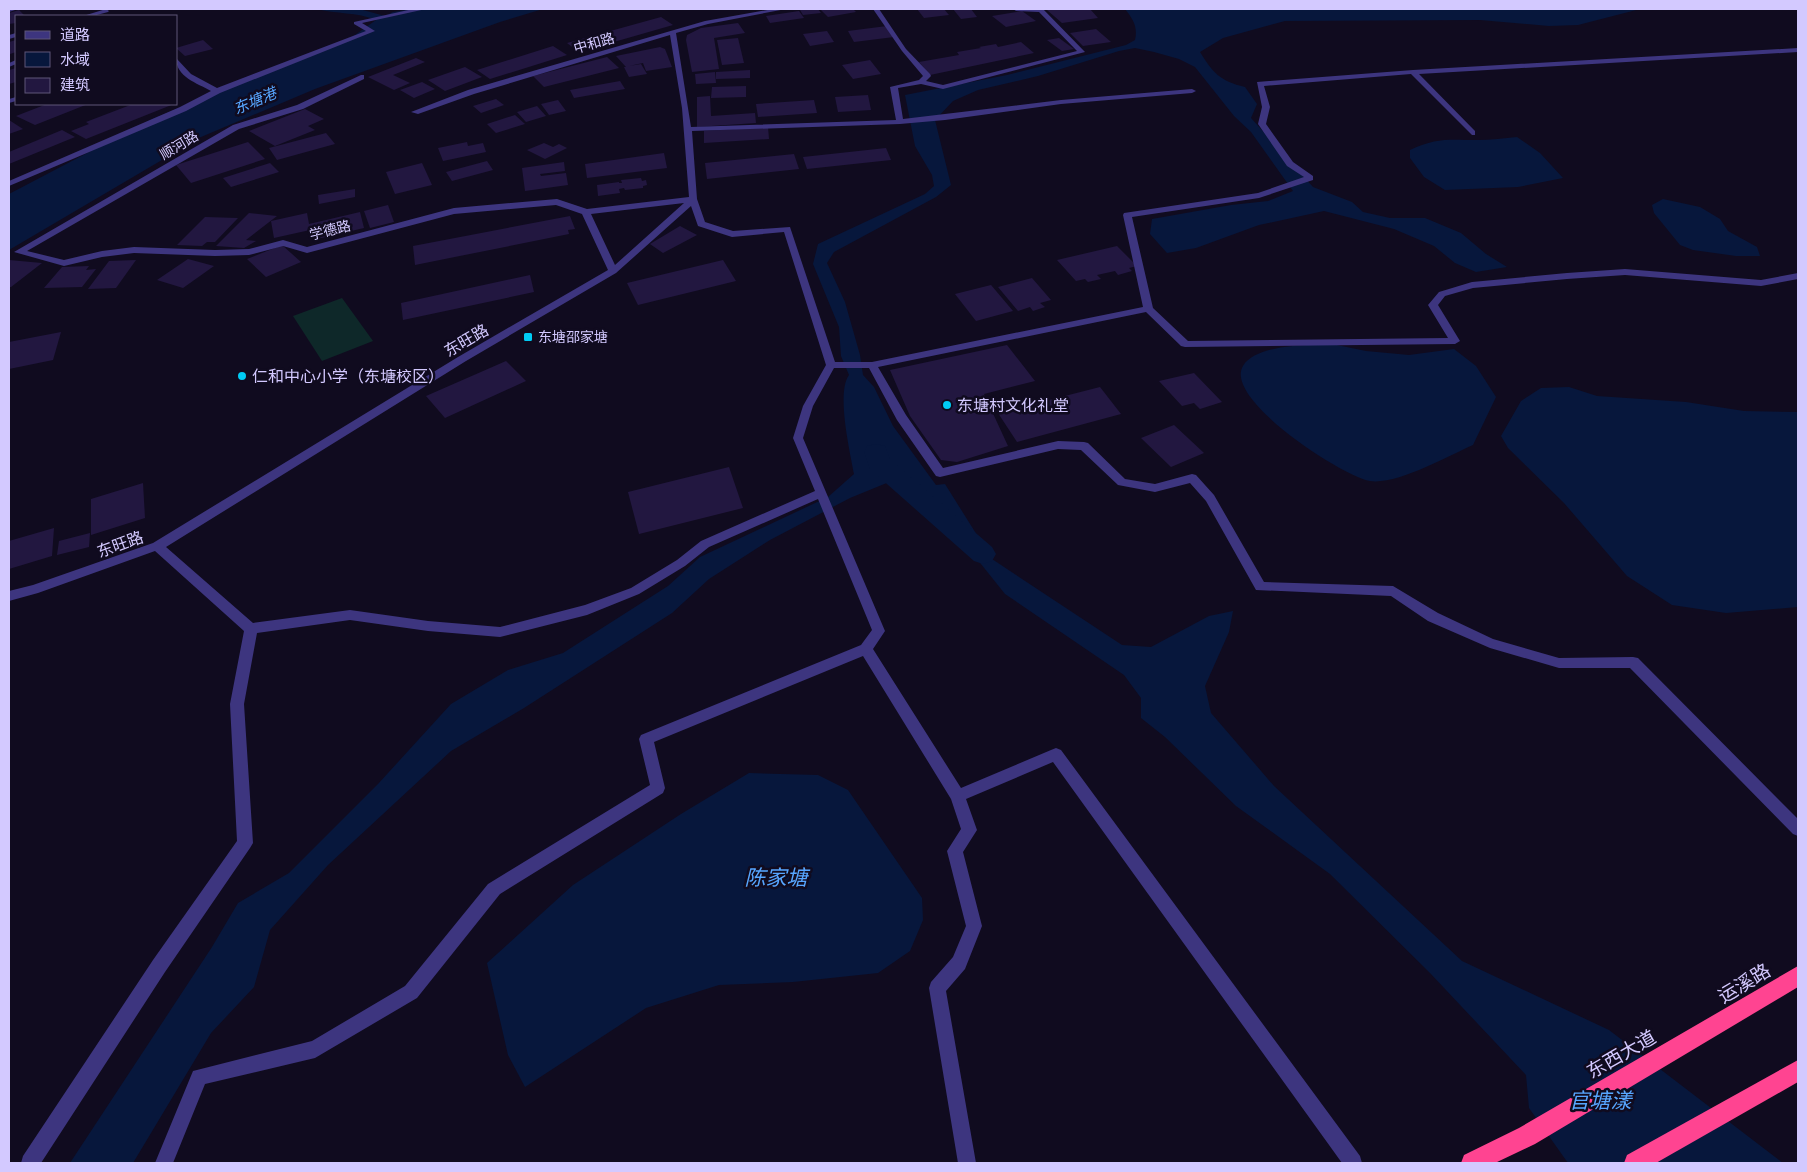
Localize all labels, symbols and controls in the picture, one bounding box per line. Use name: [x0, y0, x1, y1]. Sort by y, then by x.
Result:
legend: [15, 15, 178, 105]
text: 道路: [60, 26, 90, 44]
street label: 中和路: [572, 30, 617, 57]
text: 水域: [60, 51, 90, 69]
text: 建筑: [60, 76, 90, 94]
water label: 东塘港: [231, 83, 281, 118]
street label: 顺河路: [157, 127, 202, 164]
street label: 学德路: [308, 217, 353, 244]
street label: 东旺路: [441, 320, 492, 361]
place label: 东塘邵家塘: [538, 329, 608, 346]
marker: 东塘邵家塘: [522, 331, 534, 343]
place label: 仁和中心小学（东塘校区）: [252, 367, 444, 386]
marker: 仁和中心小学（东塘校区）: [236, 370, 248, 382]
place label: 东塘村文化礼堂: [957, 396, 1069, 415]
marker: 东塘村文化礼堂: [941, 399, 953, 411]
street label: 东旺路: [94, 527, 146, 562]
water label: 陈家塘: [745, 865, 810, 890]
street label: 运溪路: [1714, 959, 1775, 1008]
street label: 东西大道: [1583, 1025, 1660, 1083]
water label: 官塘漾: [1569, 1088, 1634, 1113]

